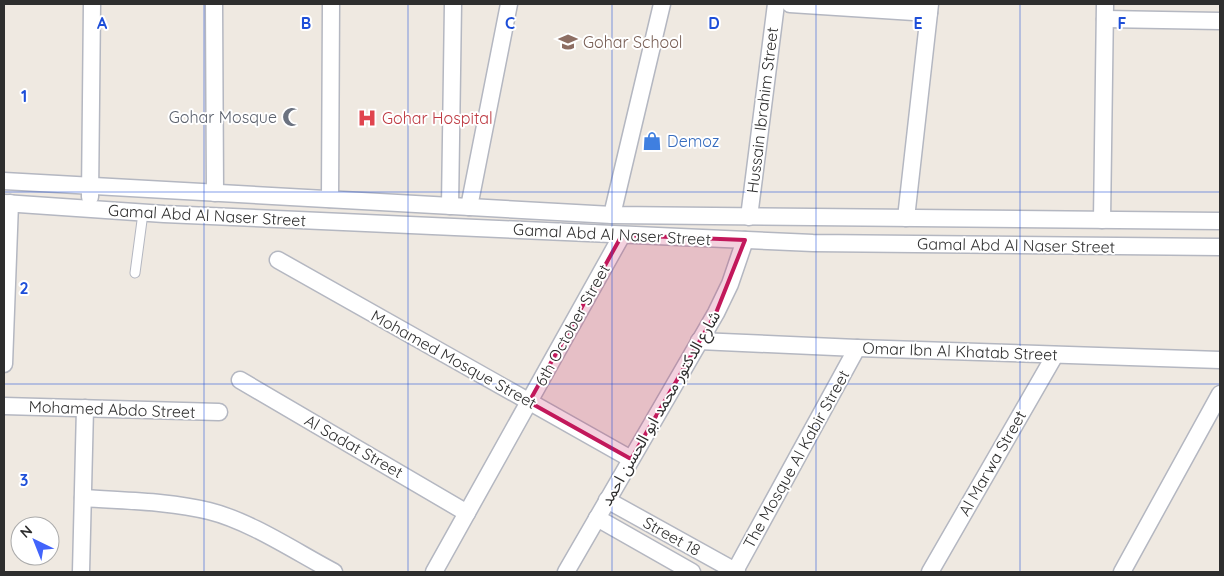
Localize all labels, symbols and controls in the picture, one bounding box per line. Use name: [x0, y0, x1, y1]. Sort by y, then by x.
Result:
text: A: [97, 13, 108, 33]
text: B: [301, 13, 311, 33]
text: C: [505, 13, 515, 33]
text: D: [708, 13, 720, 33]
text: E: [913, 13, 923, 33]
text: F: [1118, 13, 1127, 33]
street label: Hussain Ibrahim Street: [742, 26, 782, 194]
school or university icon: Gohar School: [557, 31, 579, 53]
place label: Gohar School: [583, 32, 682, 52]
text: 1: [21, 86, 27, 106]
mosque icon: Gohar Mosque: [281, 106, 303, 128]
place label: Gohar Mosque: [169, 107, 277, 127]
hospital icon: Gohar Hospital: [356, 107, 378, 129]
place label: Gohar Hospital: [382, 108, 493, 128]
shop icon: Demoz: [641, 130, 663, 152]
place label: Demoz: [667, 131, 719, 151]
street label: Gamal Abd Al Naser Street: [108, 200, 306, 230]
street label: Gamal Abd Al Naser Street: [513, 219, 711, 249]
street label: Gamal Abd Al Naser Street: [917, 233, 1115, 257]
street label: 6th October Street: [530, 261, 614, 389]
text: 2: [19, 278, 29, 298]
street label: Mohamed Mosque Street: [368, 305, 540, 413]
street label: شارع الدكتور محمد ابو الحسن احمد: [596, 307, 727, 511]
street label: Omar Ibn Al Khatab Street: [862, 338, 1058, 364]
street label: The Mosque Al Kabir Street: [739, 366, 853, 552]
street label: Mohamed Abdo Street: [28, 396, 196, 422]
street label: Al Marwa Street: [954, 407, 1030, 519]
street label: Al Sadat Street: [301, 410, 407, 482]
text: 3: [20, 470, 28, 490]
street label: Street 18: [640, 512, 704, 560]
north arrow: [10, 516, 60, 566]
text: N: [16, 521, 36, 542]

